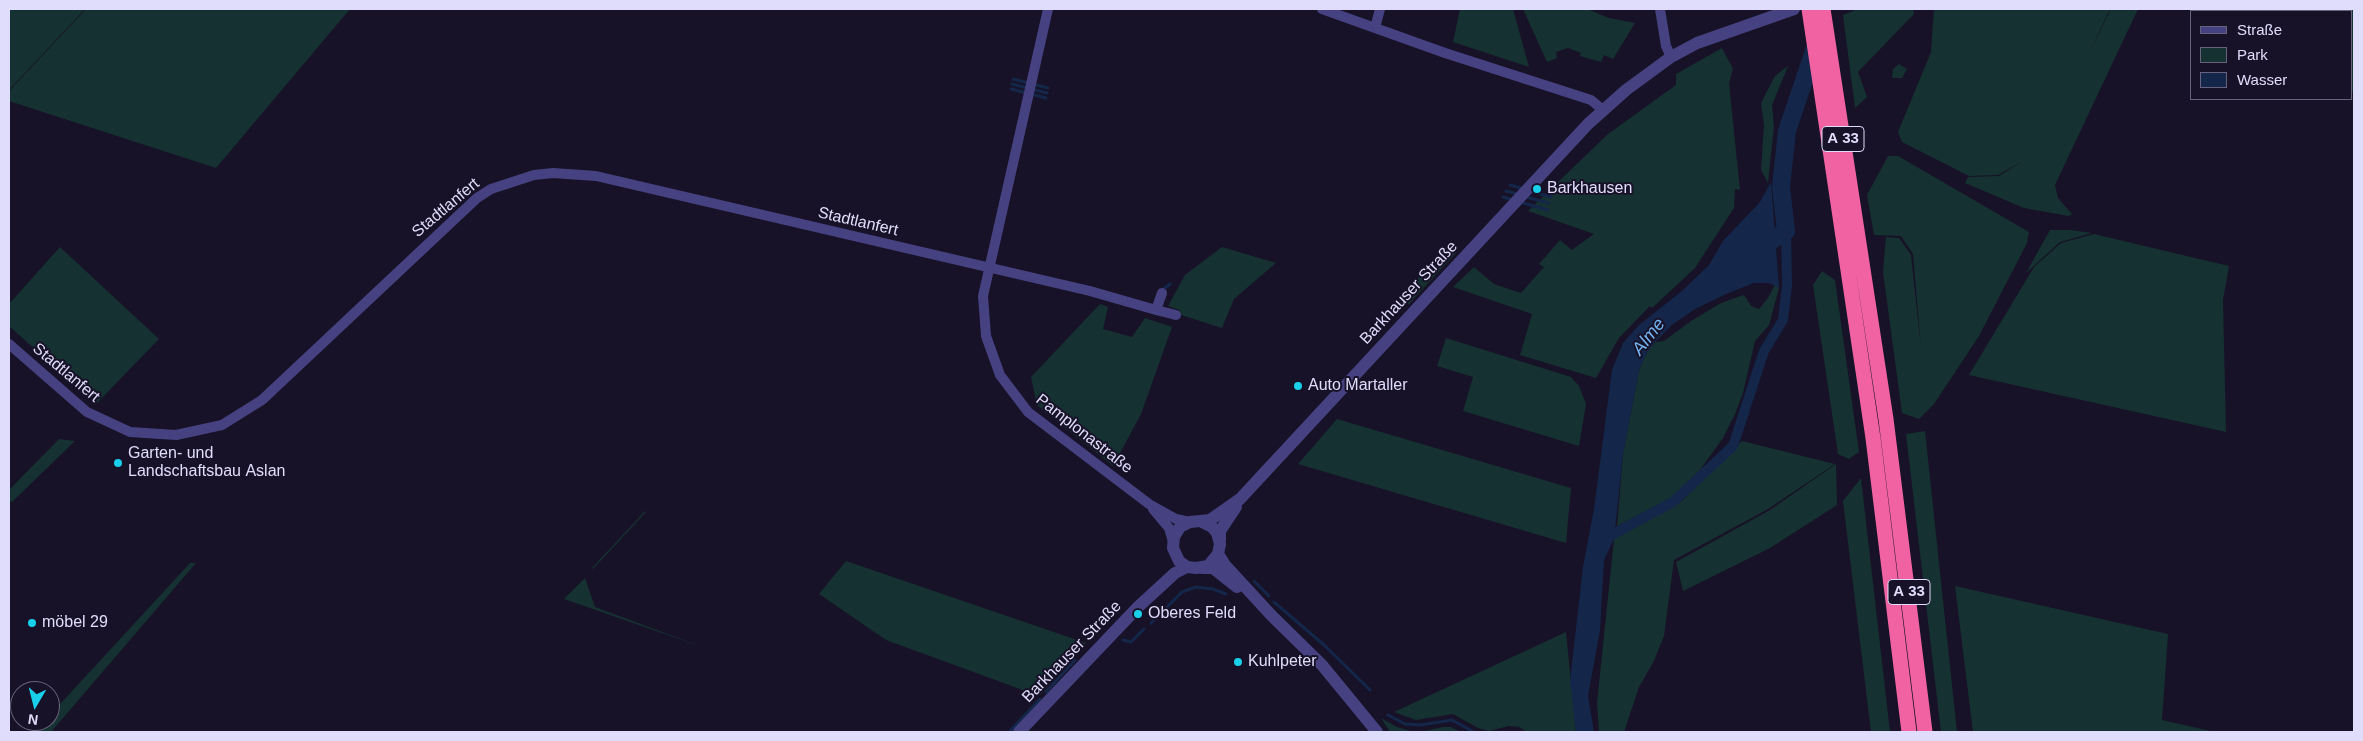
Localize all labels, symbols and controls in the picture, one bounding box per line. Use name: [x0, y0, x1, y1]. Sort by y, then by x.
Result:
legend: [2190, 10, 2353, 100]
text: Straße: [2237, 21, 2282, 38]
text: Park: [2237, 46, 2268, 63]
text: Wasser: [2237, 71, 2287, 88]
road number: A 33: [1822, 126, 1864, 152]
street label: Stadtlanfert: [408, 174, 484, 242]
place label: Barkhausen: [1547, 179, 1632, 199]
marker: Barkhausen: [1531, 183, 1543, 195]
street label: Stadtlanfert: [816, 203, 900, 241]
street label: Barkhauser Straße: [1356, 237, 1462, 349]
water label: Alme: [1628, 314, 1670, 360]
street label: Stadtlanfert: [28, 339, 104, 407]
place label: Auto Martaller: [1308, 376, 1408, 396]
marker: Auto Martaller: [1292, 380, 1304, 392]
street label: Pamplonastraße: [1032, 390, 1136, 478]
place label: Garten- und Landschaftsbau Aslan: [128, 444, 285, 482]
marker: Garten- und Landschaftsbau Aslan: [112, 457, 124, 469]
road number: A 33: [1888, 580, 1930, 604]
street label: Barkhauser Straße: [1018, 597, 1126, 707]
place label: Oberes Feld: [1148, 604, 1236, 624]
marker: Oberes Feld: [1132, 608, 1144, 620]
place label: möbel 29: [42, 613, 108, 633]
marker: möbel 29: [26, 617, 38, 629]
place label: Kuhlpeter: [1248, 652, 1316, 672]
marker: Kuhlpeter: [1232, 656, 1244, 668]
north arrow: [10, 681, 60, 731]
text: N: [27, 711, 39, 728]

